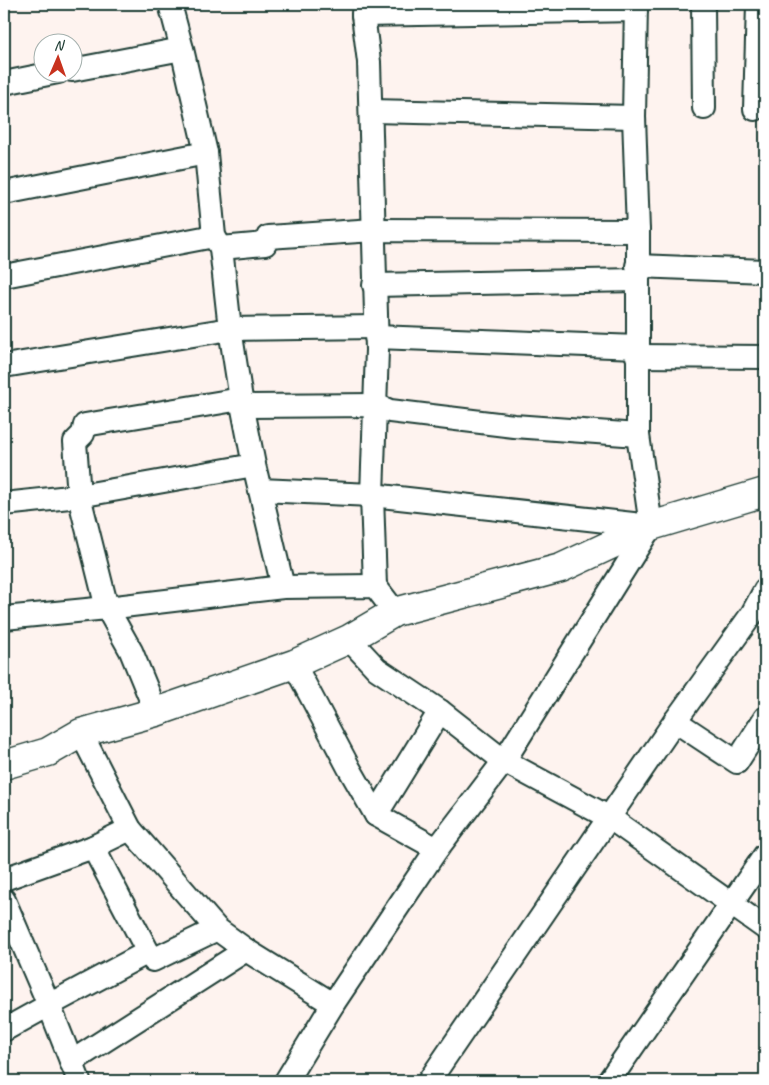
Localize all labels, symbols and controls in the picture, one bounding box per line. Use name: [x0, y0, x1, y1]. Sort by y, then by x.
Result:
north arrow: [32, 32, 82, 82]
text: N: [54, 37, 65, 54]

